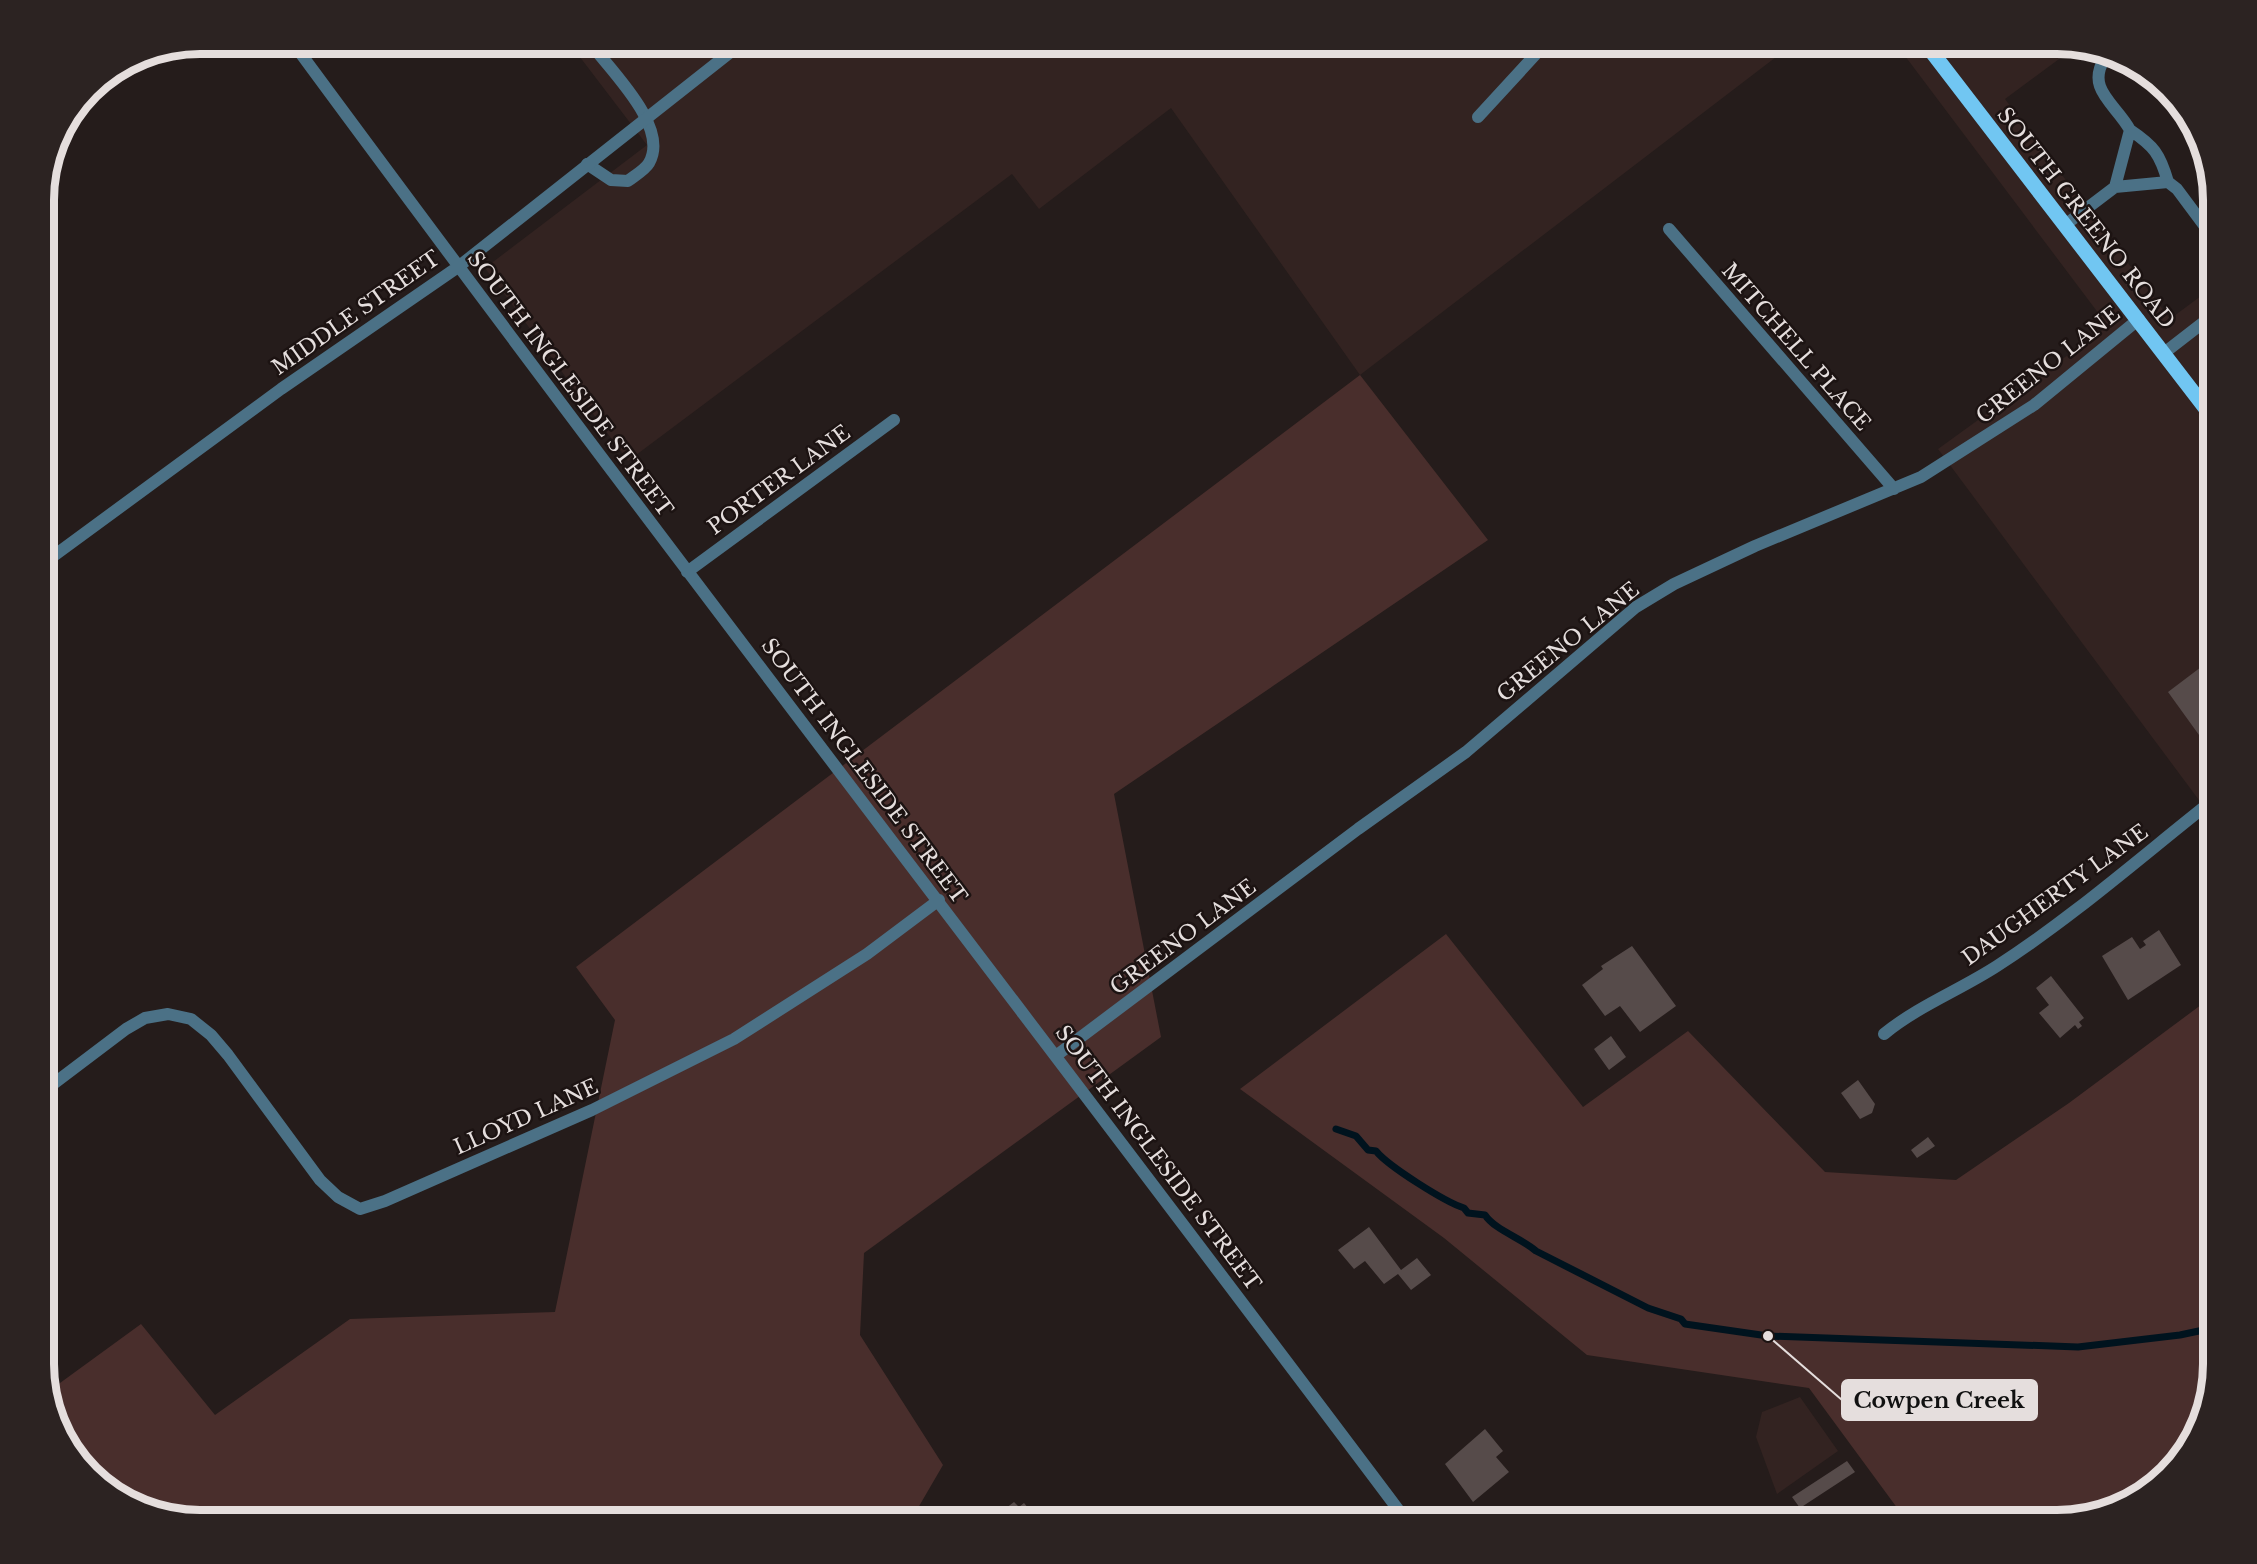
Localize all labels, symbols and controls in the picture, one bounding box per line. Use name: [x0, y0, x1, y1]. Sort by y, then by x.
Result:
street label: SOUTH GREENO ROAD: [1992, 102, 2180, 334]
street label: MIDDLE STREET: [267, 245, 445, 381]
street label: SOUTH INGLESIDE STREET: [462, 246, 678, 522]
street label: MITCHELL PLACE: [1716, 258, 1876, 436]
street label: GREENO LANE: [1971, 301, 2125, 429]
street label: PORTER LANE: [703, 420, 855, 540]
street label: GREENO LANE: [1492, 577, 1644, 707]
street label: SOUTH INGLESIDE STREET: [756, 633, 972, 909]
street label: DAUGHERTY LANE: [1957, 819, 2153, 971]
street label: GREENO LANE: [1105, 874, 1261, 1000]
street label: SOUTH INGLESIDE STREET: [1050, 1020, 1266, 1296]
street label: LLOYD LANE: [450, 1074, 602, 1160]
callout: Cowpen Creek: [1842, 1380, 2037, 1420]
text: Cowpen Creek: [1853, 1387, 2025, 1414]

